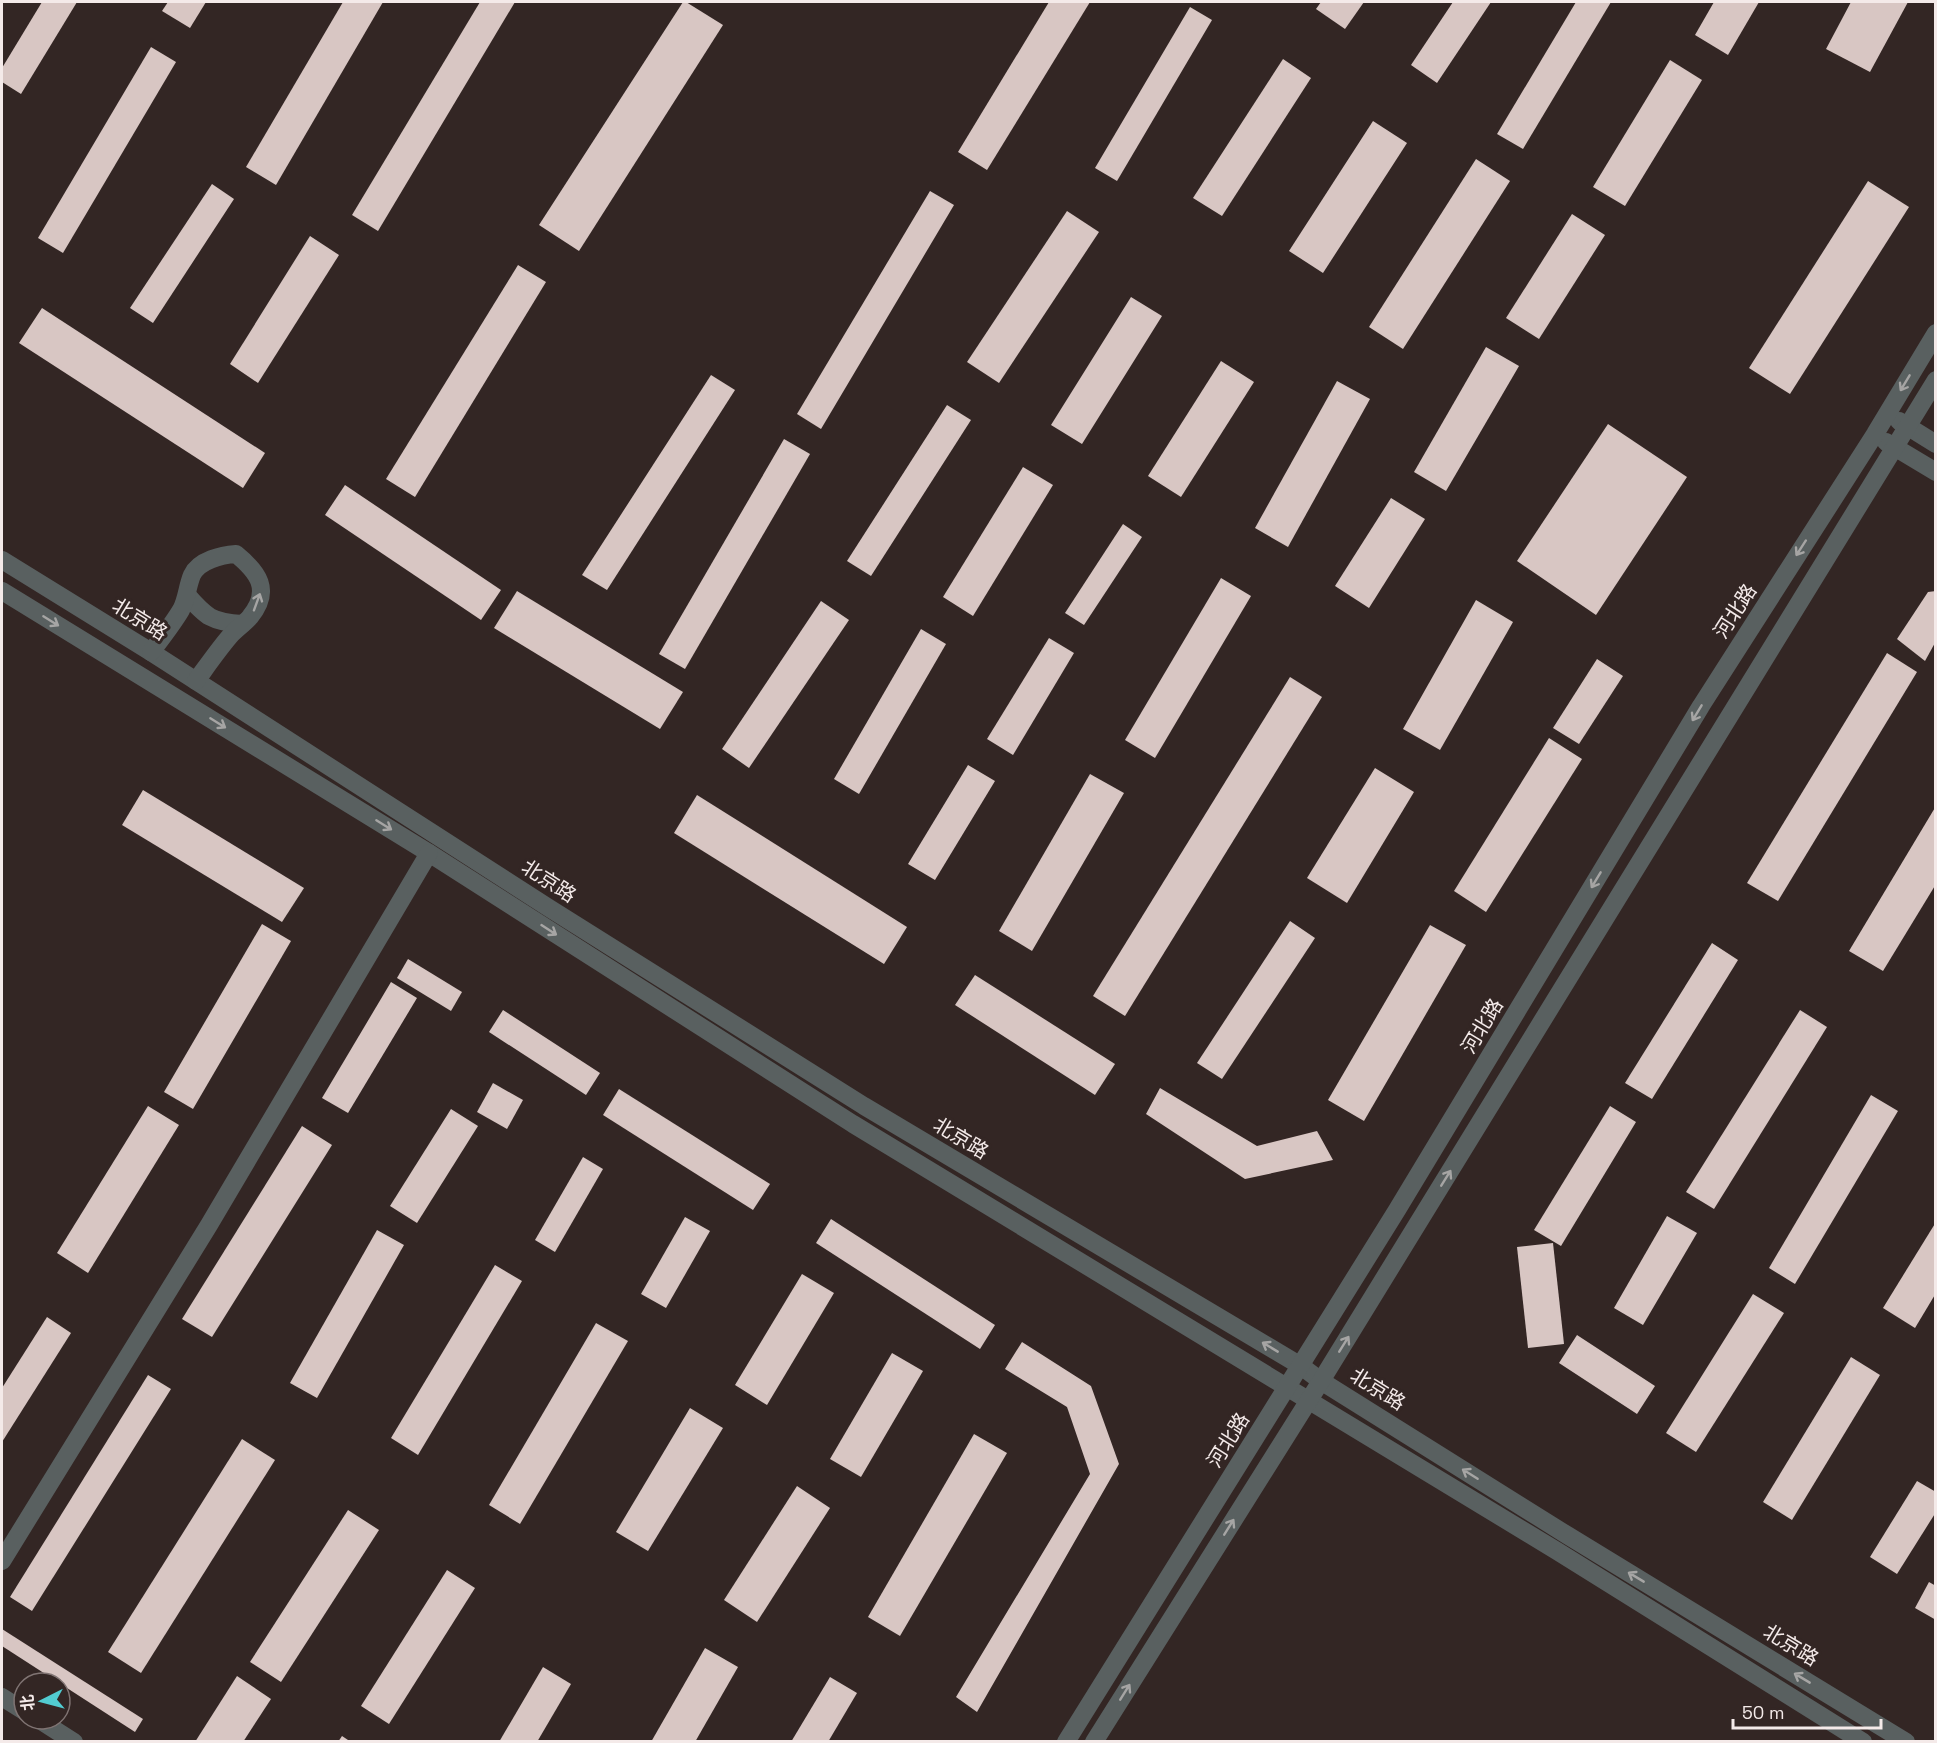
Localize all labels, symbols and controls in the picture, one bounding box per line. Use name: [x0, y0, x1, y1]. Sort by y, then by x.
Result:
one-way arrow: [1899, 374, 1911, 391]
one-way arrow: [1795, 540, 1808, 557]
street label: 河北路: [1708, 579, 1762, 643]
street label: 北京路: [108, 592, 172, 646]
one-way arrow: [252, 593, 263, 612]
one-way arrow: [42, 616, 59, 628]
one-way arrow: [1690, 704, 1702, 721]
one-way arrow: [209, 717, 226, 730]
one-way arrow: [375, 820, 392, 832]
street label: 北京路: [517, 854, 581, 908]
one-way arrow: [1590, 871, 1602, 888]
one-way arrow: [540, 923, 557, 936]
street label: 河北路: [1455, 994, 1509, 1058]
street label: 北京路: [929, 1111, 993, 1165]
one-way arrow: [1441, 1170, 1453, 1187]
one-way arrow: [1339, 1336, 1351, 1353]
one-way arrow: [1262, 1341, 1279, 1353]
street label: 北京路: [1346, 1362, 1410, 1416]
street label: 河北路: [1201, 1408, 1255, 1472]
one-way arrow: [1462, 1467, 1479, 1479]
one-way arrow: [1223, 1519, 1235, 1536]
one-way arrow: [1627, 1570, 1644, 1583]
street label: 北京路: [1759, 1618, 1823, 1672]
north arrow: [12, 1671, 72, 1731]
one-way arrow: [1794, 1672, 1811, 1684]
one-way arrow: [1120, 1684, 1132, 1701]
scale bar: [1733, 1692, 1882, 1730]
text: 北: [16, 1693, 39, 1712]
text: 50 m: [1742, 1701, 1784, 1724]

